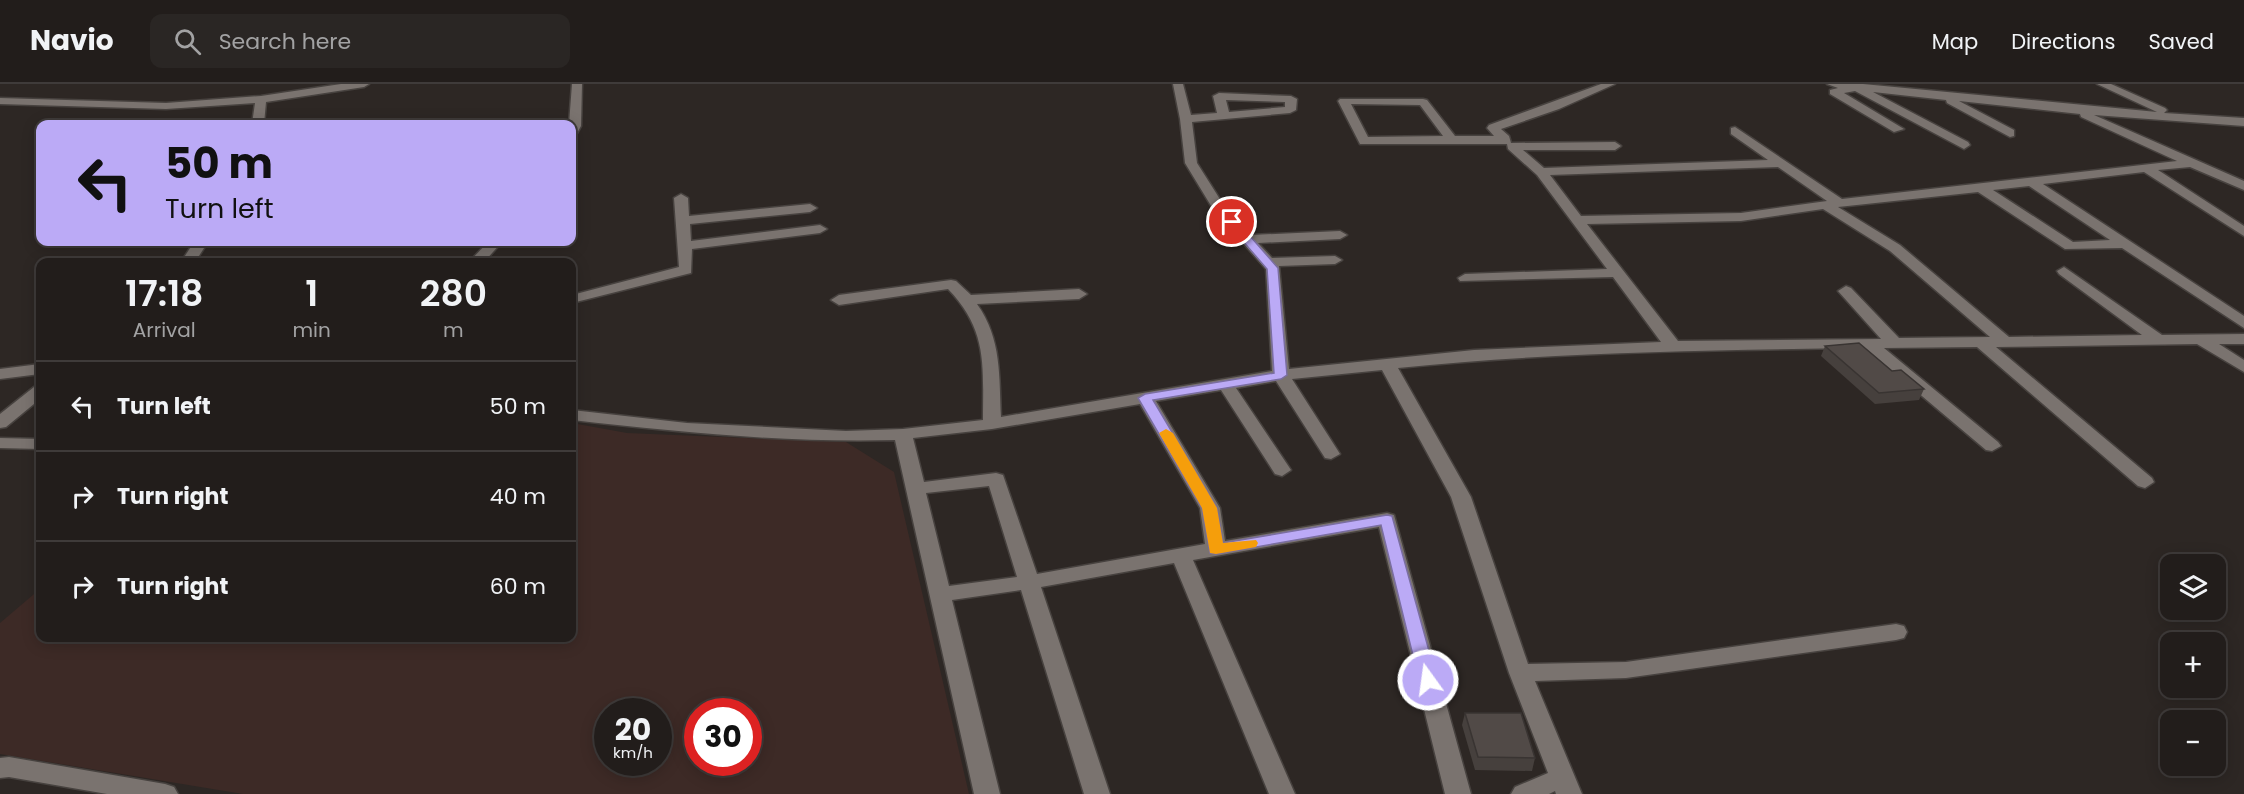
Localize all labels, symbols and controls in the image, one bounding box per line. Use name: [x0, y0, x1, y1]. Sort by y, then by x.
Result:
search box: [150, 14, 570, 68]
text: Navio: [30, 21, 114, 60]
icon: search: [171, 25, 204, 58]
text: Search here: [219, 26, 351, 57]
text: Map: [1932, 27, 1978, 56]
text: Directions: [2011, 27, 2115, 56]
text: Saved: [2148, 27, 2214, 56]
text: 50 m: [165, 134, 273, 193]
icon: left: [66, 144, 144, 222]
text: Turn left: [165, 190, 274, 227]
pin: [1206, 196, 1257, 247]
icon: arrive: [1215, 205, 1248, 238]
text: 17:18: [125, 268, 203, 319]
text: 1: [305, 268, 318, 319]
text: 280: [420, 268, 487, 319]
text: Arrival: [133, 316, 196, 344]
text: min: [292, 316, 331, 344]
text: m: [443, 316, 464, 344]
icon: left: [66, 390, 99, 423]
text: Turn left: [117, 391, 211, 422]
text: 50 m: [490, 391, 546, 422]
icon: right: [66, 480, 99, 513]
text: Turn right: [117, 481, 228, 512]
text: 40 m: [490, 481, 546, 512]
map controls: [2160, 554, 2226, 776]
button: layers: [2160, 554, 2226, 620]
icon: right: [66, 570, 99, 603]
text: Turn right: [117, 571, 228, 602]
text: 60 m: [490, 571, 546, 602]
button: +: [2160, 632, 2226, 698]
position arrow: [1396, 648, 1460, 712]
speed limit sign: 30: [684, 698, 762, 776]
text: 20: [615, 708, 651, 751]
button: −: [2160, 710, 2226, 776]
text: km/h: [613, 742, 653, 763]

